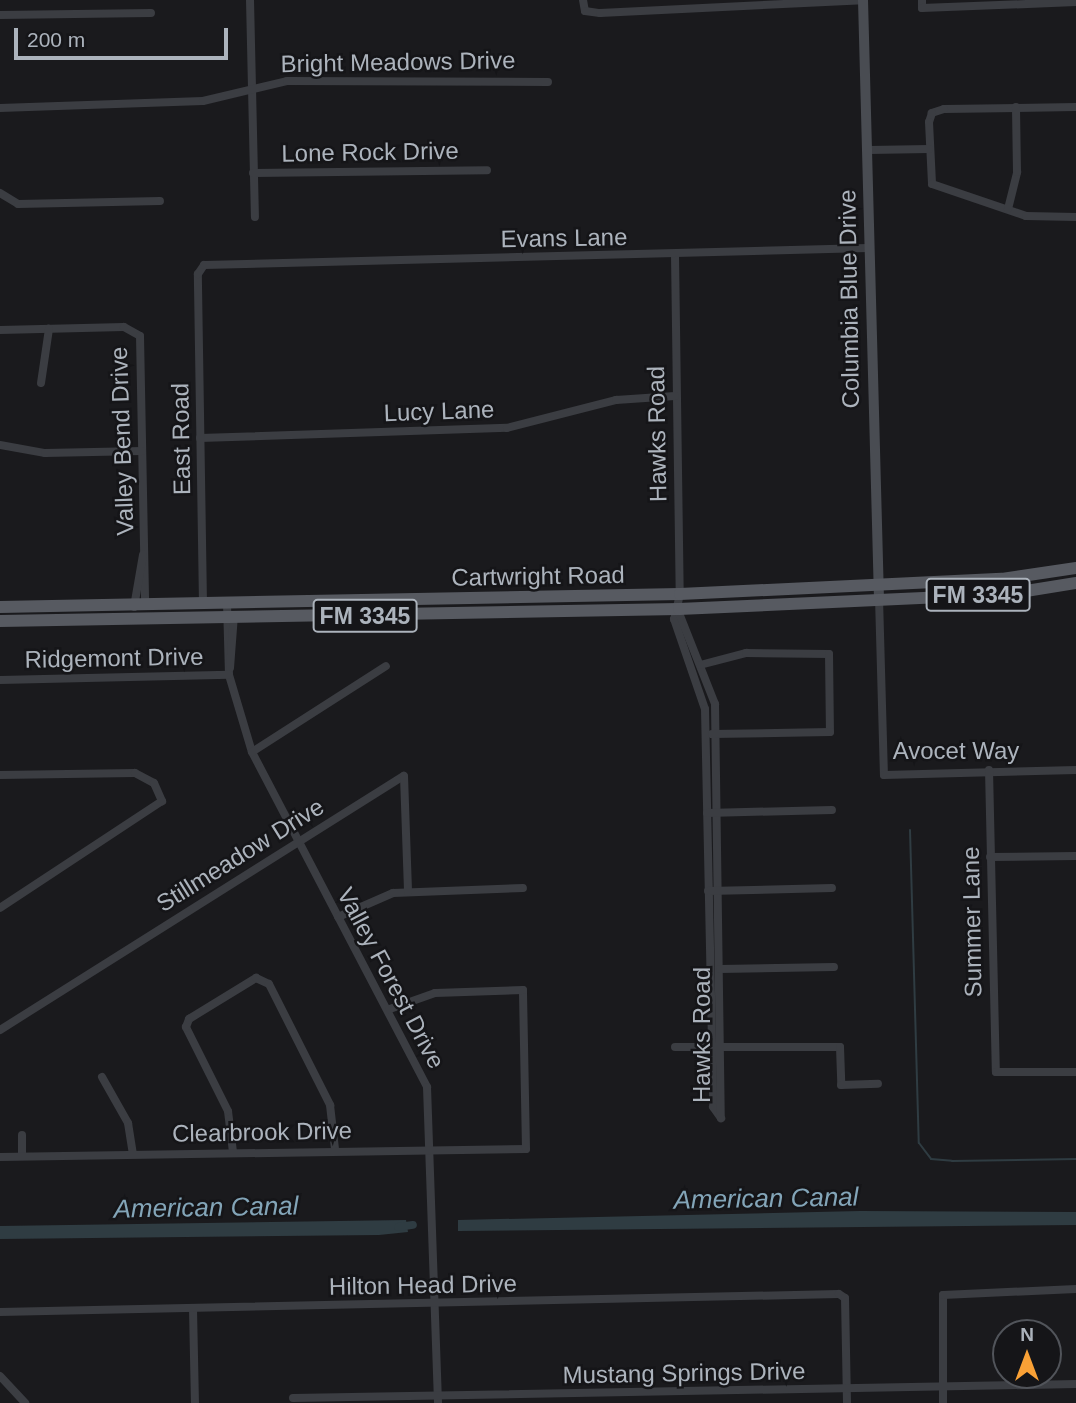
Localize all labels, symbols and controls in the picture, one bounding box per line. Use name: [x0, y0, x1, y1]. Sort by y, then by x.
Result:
scale bar: [18, 14, 231, 58]
text: 200 m: [27, 28, 85, 51]
street label: Bright Meadows Drive: [280, 46, 516, 78]
street label: Lone Rock Drive: [281, 136, 459, 168]
street label: Columbia Blue Drive: [833, 189, 865, 409]
street label: Evans Lane: [500, 222, 628, 254]
street label: Valley Bend Drive: [104, 346, 140, 536]
street label: Hawks Road: [641, 366, 673, 502]
street label: East Road: [166, 383, 196, 495]
street label: Lucy Lane: [383, 395, 495, 427]
street label: Cartwright Road: [451, 560, 625, 592]
road number: FM 3345: [926, 576, 1030, 614]
road number: FM 3345: [312, 596, 418, 636]
street label: Ridgemont Drive: [24, 642, 204, 674]
street label: Avocet Way: [893, 737, 1019, 765]
street label: Stillmeadow Drive: [151, 792, 329, 918]
street label: Summer Lane: [956, 846, 988, 998]
street label: Valley Forest Drive: [331, 883, 451, 1073]
street label: Hawks Road: [688, 967, 716, 1103]
street label: Clearbrook Drive: [172, 1116, 352, 1148]
water label: American Canal: [673, 1182, 859, 1216]
water label: American Canal: [113, 1191, 299, 1225]
street label: Hilton Head Drive: [329, 1269, 517, 1301]
north arrow: [992, 1319, 1062, 1389]
text: N: [1020, 1324, 1034, 1345]
street label: Mustang Springs Drive: [562, 1356, 806, 1390]

